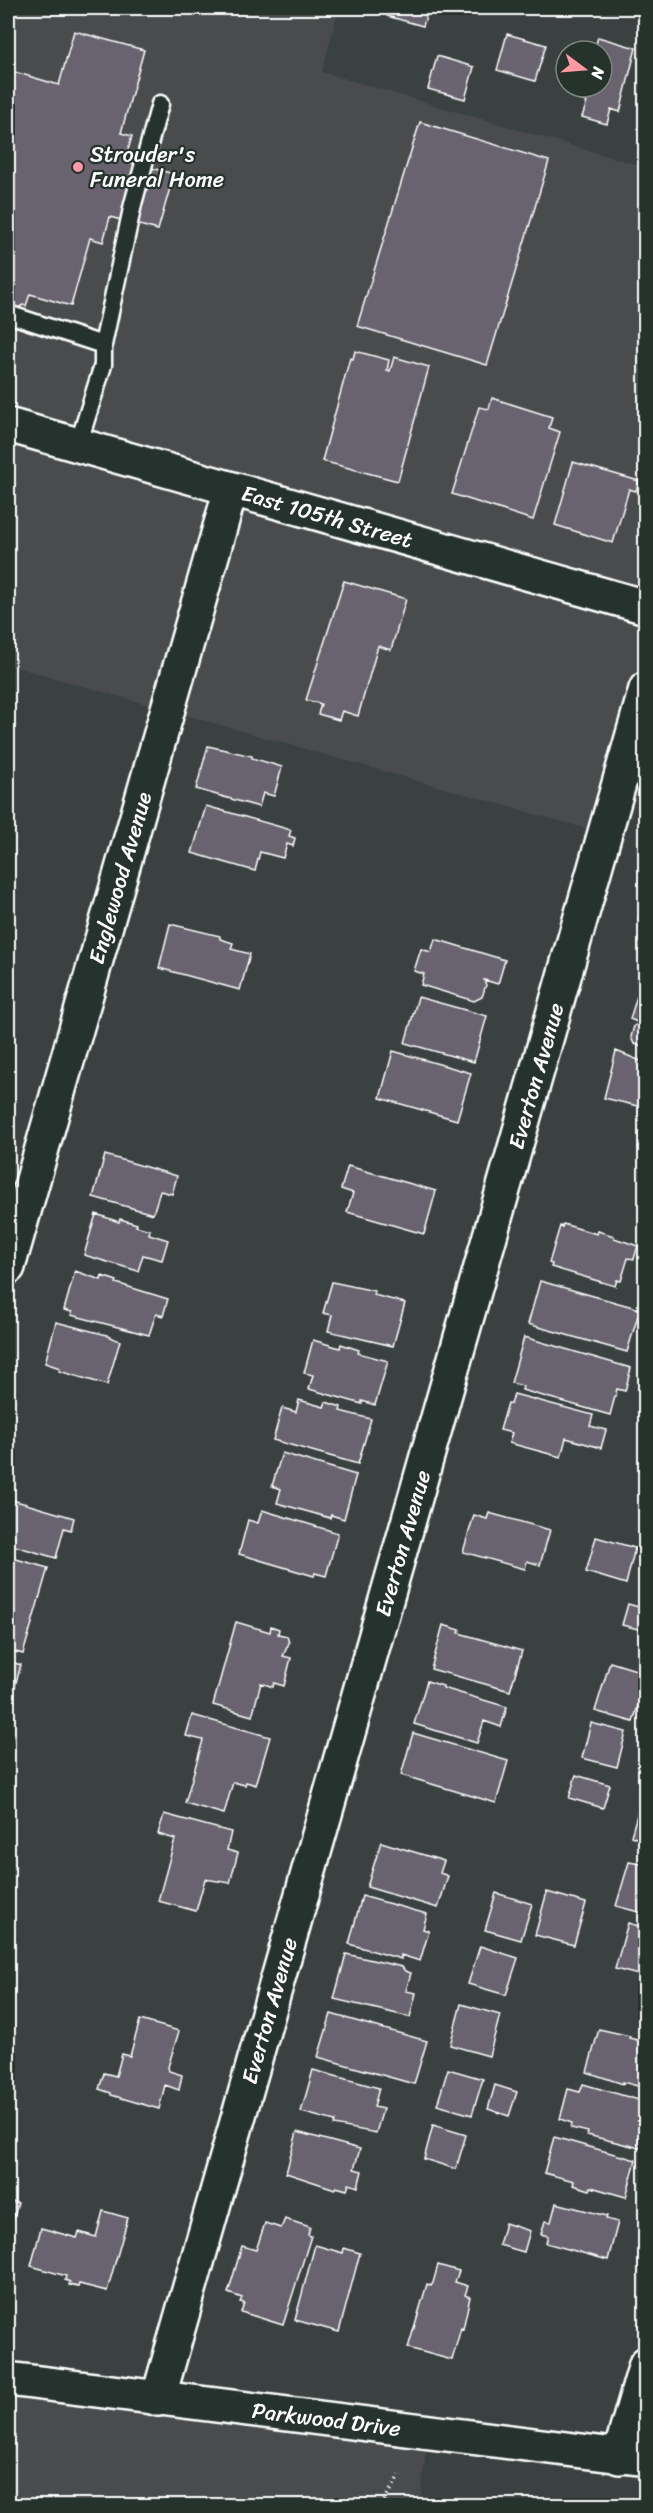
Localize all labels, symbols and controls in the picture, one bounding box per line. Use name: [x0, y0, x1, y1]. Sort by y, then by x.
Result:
north arrow: [554, 39, 614, 99]
text: N: [582, 63, 614, 83]
place label: Strouder's Funeral Home: [90, 135, 224, 199]
marker: Strouder's Funeral Home: [71, 160, 85, 174]
street label: East 105th Street: [237, 474, 418, 560]
street label: Englewood Avenue: [77, 787, 163, 969]
street label: Everton Avenue: [497, 998, 576, 1154]
street label: Everton Avenue: [363, 1465, 442, 1621]
street label: Everton Avenue: [230, 1933, 309, 2089]
street label: Parkwood Drive: [250, 2391, 403, 2448]

